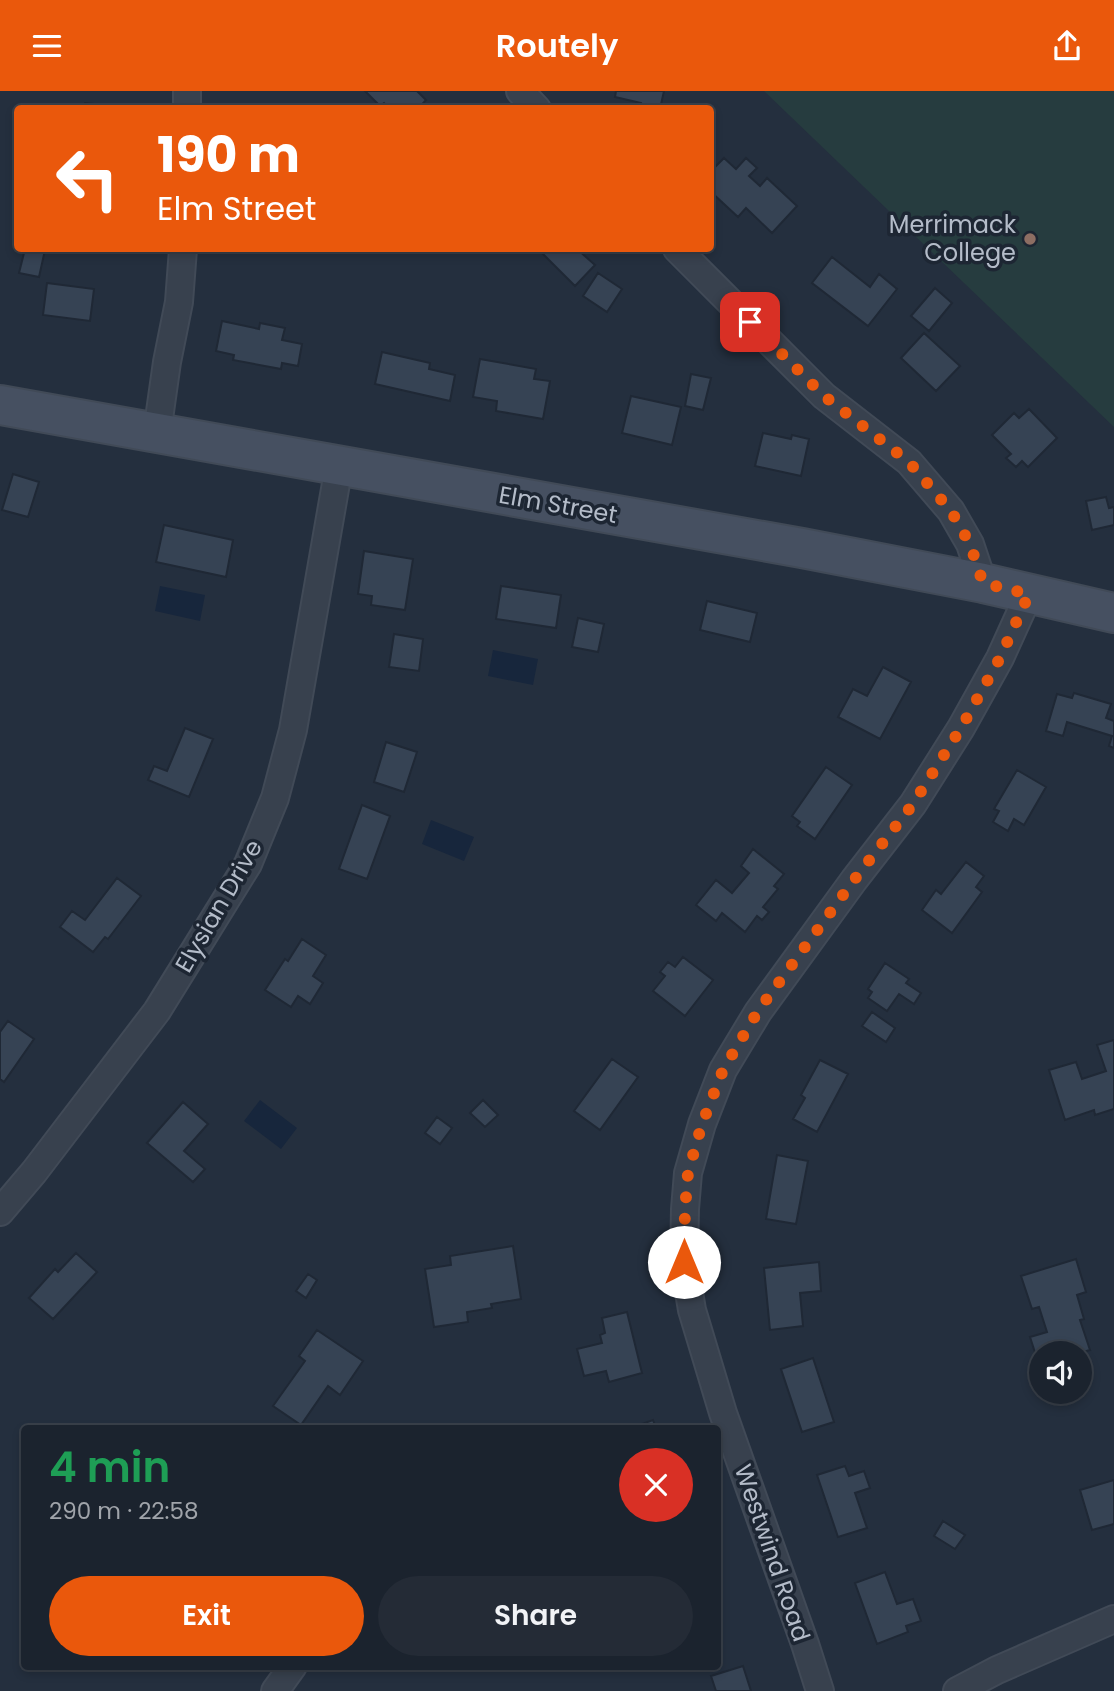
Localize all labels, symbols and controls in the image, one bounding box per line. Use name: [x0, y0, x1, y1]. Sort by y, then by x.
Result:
text: Routely: [496, 23, 618, 68]
icon: menu: [28, 27, 66, 65]
icon: share: [1048, 27, 1086, 65]
text: 190 m: [157, 121, 300, 189]
icon: left: [42, 133, 133, 224]
text: Elm Street: [157, 186, 317, 231]
place label: Merrimack College: [889, 208, 1017, 269]
marker: Merrimack College: [1022, 231, 1038, 247]
pin: [720, 292, 780, 352]
icon: arrive: [731, 303, 769, 341]
street label: Elm Street: [496, 478, 620, 531]
street label: Elysian Drive: [167, 833, 270, 978]
position arrow: [647, 1225, 721, 1299]
map controls: [1029, 1341, 1092, 1404]
button: sound: [1029, 1341, 1092, 1404]
text: 4 min: [49, 1438, 170, 1497]
button: close: [619, 1448, 693, 1522]
street label: Westwind Road: [727, 1460, 818, 1646]
text: 290 m · 22:58: [49, 1495, 198, 1527]
button: Exit: [49, 1576, 364, 1656]
button: Share: [378, 1576, 693, 1656]

